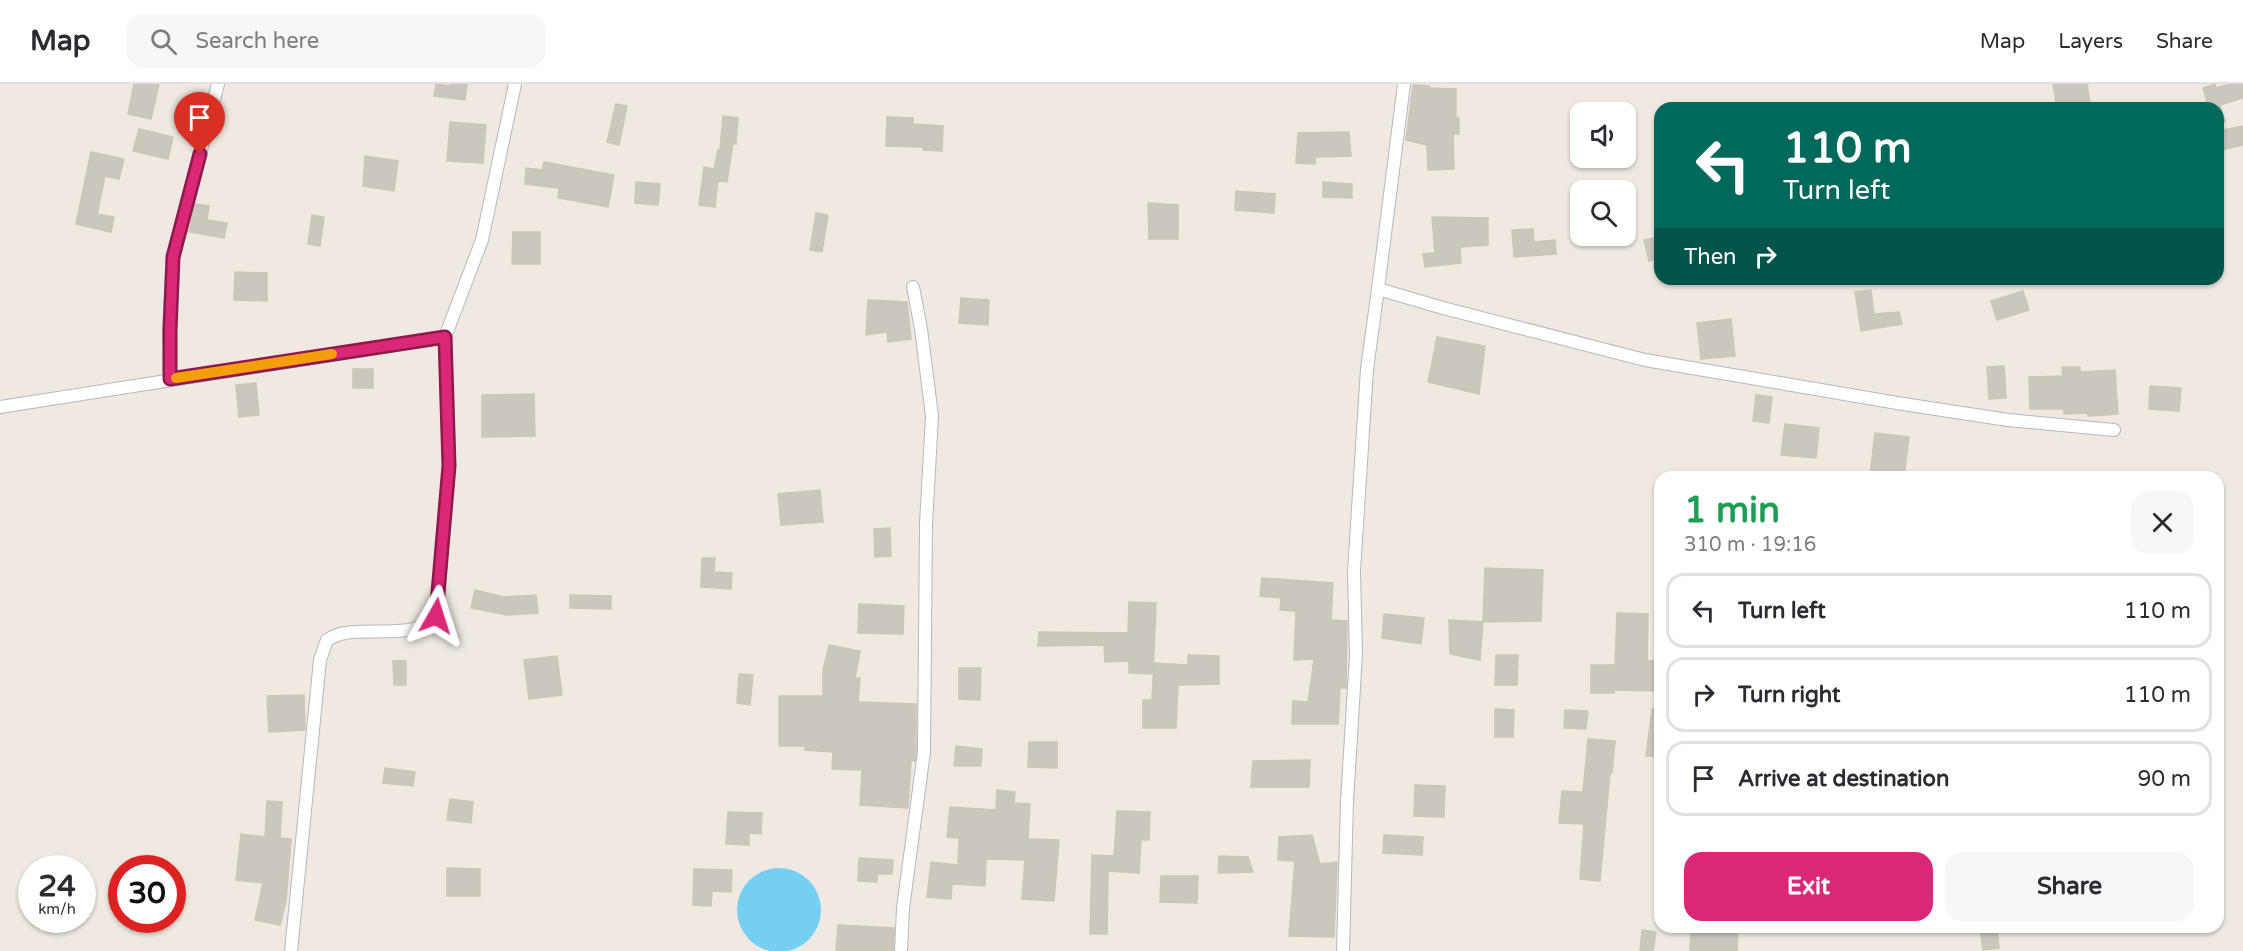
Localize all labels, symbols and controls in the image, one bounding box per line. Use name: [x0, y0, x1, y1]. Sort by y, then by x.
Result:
search box: [126, 14, 546, 68]
text: Map: [30, 24, 90, 58]
icon: search: [147, 25, 180, 58]
text: Search here: [195, 28, 319, 54]
text: Map: [1980, 29, 2025, 54]
text: Layers: [2058, 29, 2123, 54]
text: Share: [2156, 29, 2213, 54]
pin: [174, 92, 225, 154]
icon: arrive: [183, 101, 216, 134]
map controls: [1570, 102, 1636, 246]
button: sound: [1570, 102, 1636, 168]
text: 110 m: [1783, 123, 1912, 174]
icon: left: [1684, 126, 1762, 204]
text: Turn left: [1783, 174, 1890, 207]
button: search: [1570, 180, 1636, 246]
icon: right: [1749, 240, 1782, 273]
text: Then: [1684, 244, 1737, 270]
text: 1 min: [1684, 489, 1780, 532]
button: close: [2131, 491, 2194, 554]
text: 310 m · 19:16: [1684, 533, 1816, 557]
position arrow: [404, 584, 468, 648]
icon: left: [1687, 594, 1720, 627]
text: Turn left: [1738, 598, 1826, 624]
text: 110 m: [2124, 598, 2191, 624]
icon: right: [1687, 678, 1720, 711]
text: Turn right: [1738, 682, 1840, 708]
text: 110 m: [2124, 682, 2191, 708]
icon: arrive: [1687, 762, 1720, 795]
text: Arrive at destination: [1738, 766, 1949, 792]
text: 90 m: [2137, 766, 2191, 792]
button: Exit: [1684, 852, 1933, 921]
button: Share: [1945, 852, 2194, 921]
speed limit sign: 30: [108, 855, 186, 933]
text: 24: [38, 868, 76, 905]
text: km/h: [38, 900, 76, 918]

